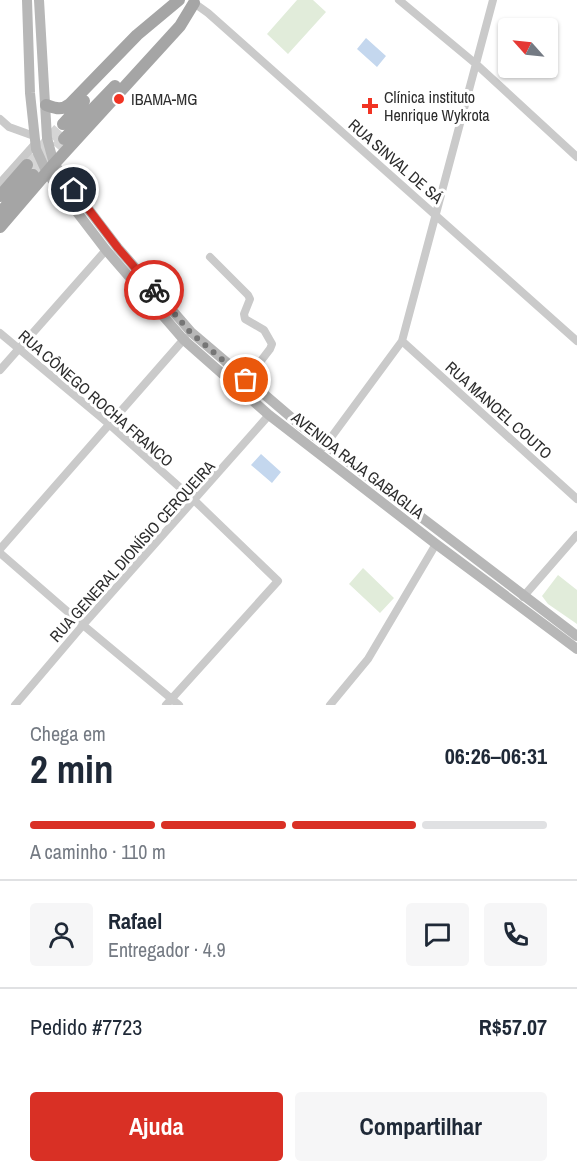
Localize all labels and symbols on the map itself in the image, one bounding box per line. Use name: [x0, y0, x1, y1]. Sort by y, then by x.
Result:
north arrow: [498, 18, 558, 78]
place label: Clínica instituto Henrique Wykrota: [384, 86, 490, 126]
place label: IBAMA-MG: [131, 88, 197, 110]
marker: IBAMA-MG: [112, 92, 126, 106]
marker: Clínica instituto Henrique Wykrota: [361, 97, 379, 115]
street label: RUA SINVAL DE SÁ: [344, 114, 448, 208]
pin: [48, 164, 99, 215]
courier: [124, 260, 184, 320]
street label: RUA CÔNEGO ROCHA FRANCO: [14, 325, 178, 471]
pin: [220, 354, 271, 405]
street label: RUA MANOEL COUTO: [441, 356, 557, 464]
street label: AVENIDA RAJA GABAGLIA: [286, 406, 429, 524]
street label: RUA GENERAL DIONÍSIO CERQUEIRA: [44, 455, 220, 646]

